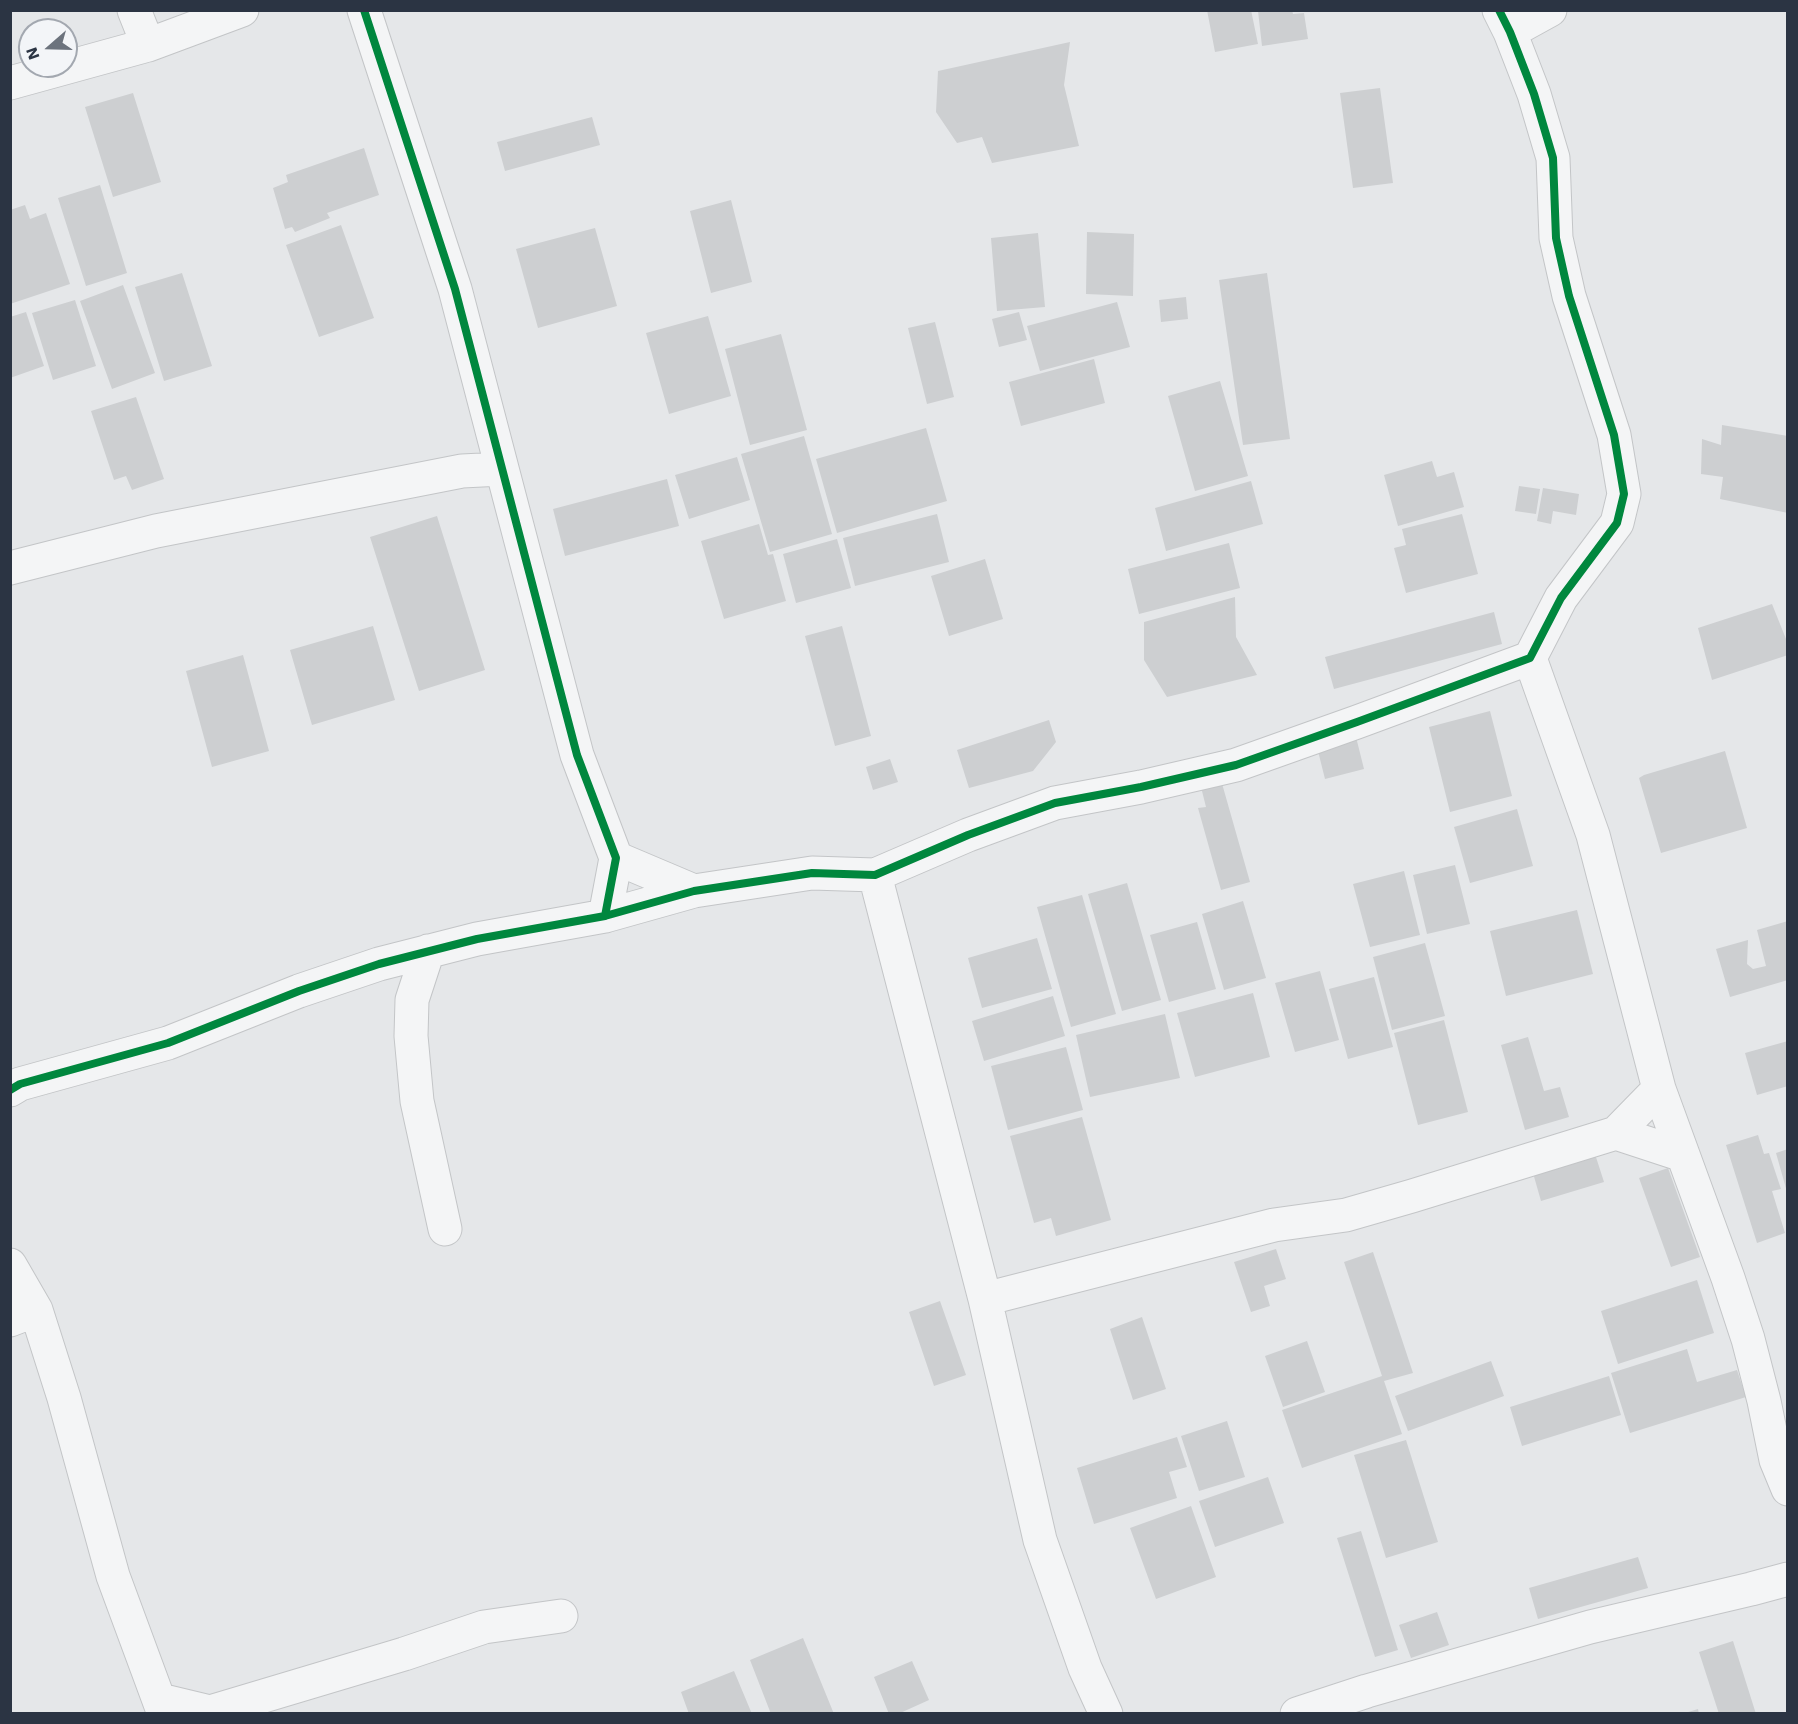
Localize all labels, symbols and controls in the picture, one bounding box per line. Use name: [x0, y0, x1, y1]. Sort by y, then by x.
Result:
north arrow: [18, 18, 78, 78]
text: N: [22, 45, 43, 62]

